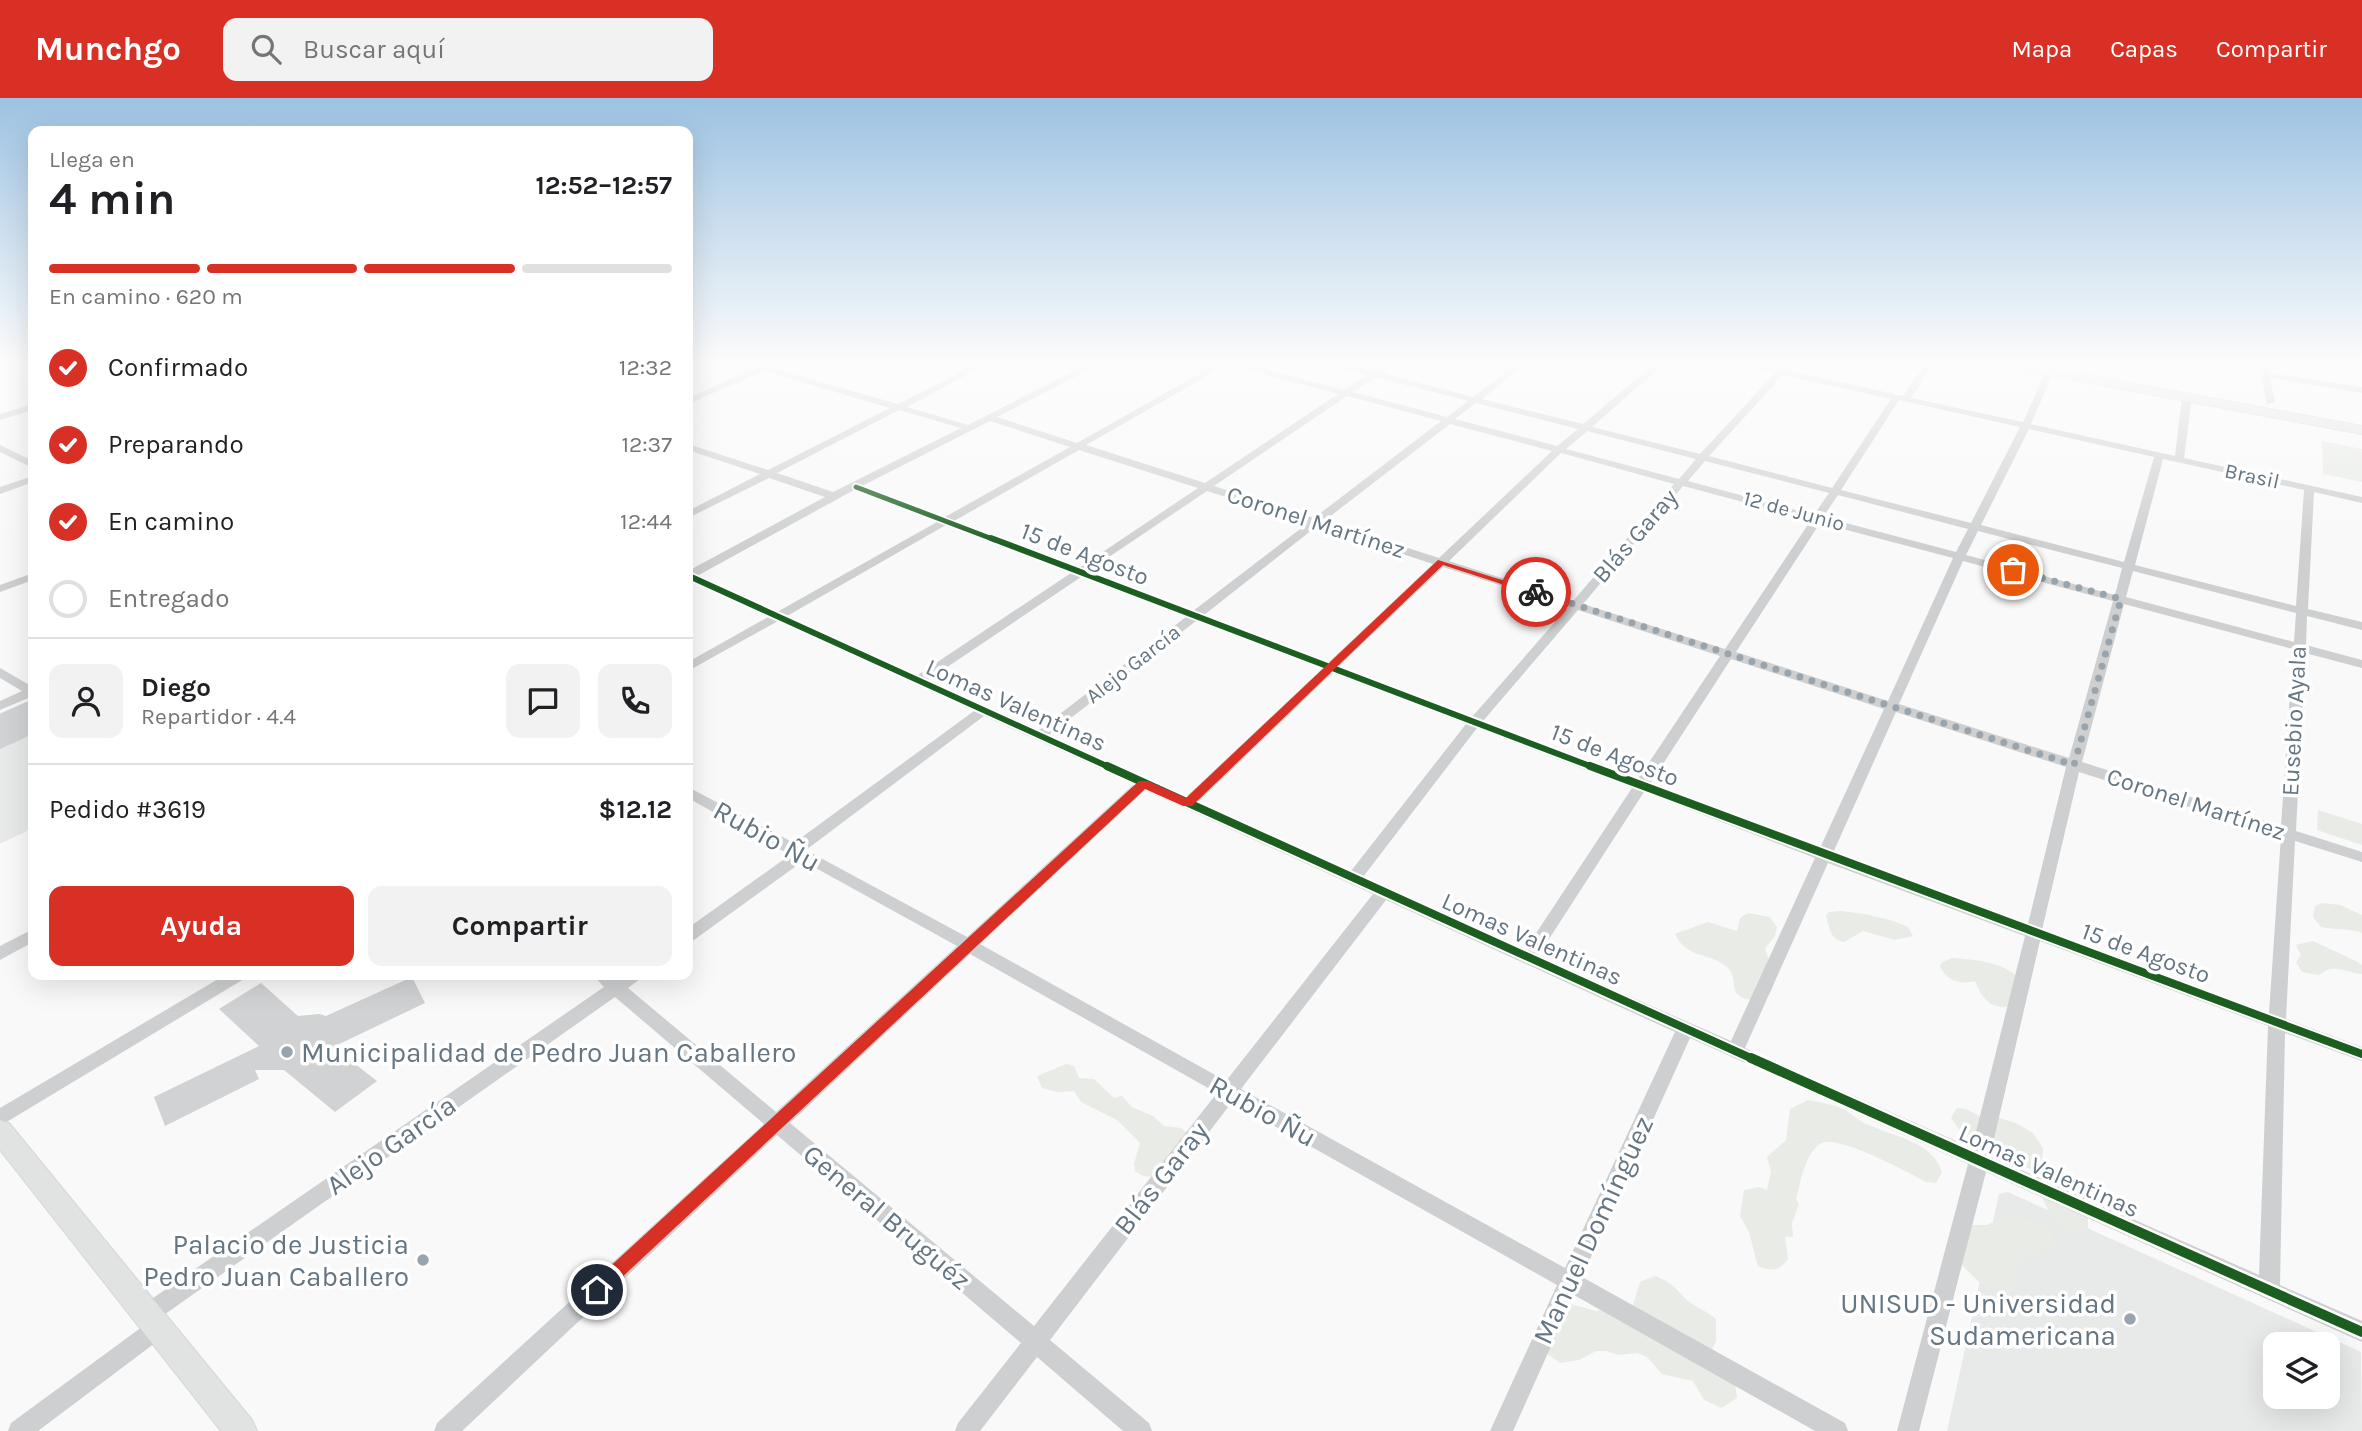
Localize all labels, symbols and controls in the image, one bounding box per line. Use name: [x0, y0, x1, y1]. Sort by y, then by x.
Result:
search box: [223, 18, 713, 81]
text: Munchgo: [35, 30, 181, 68]
icon: search: [247, 30, 285, 68]
text: Buscar aquí: [303, 34, 445, 65]
text: Mapa: [2011, 35, 2072, 63]
text: Capas: [2110, 35, 2178, 63]
text: Compartir: [2216, 35, 2327, 63]
text: Llega en: [49, 146, 135, 173]
text: 12:52–12:57: [535, 170, 672, 201]
text: 4 min: [49, 172, 175, 226]
text: En camino · 620 m: [49, 283, 243, 310]
icon: check: [49, 349, 87, 387]
text: Confirmado: [108, 352, 248, 383]
text: 12:32: [619, 354, 672, 381]
icon: check: [49, 426, 87, 464]
text: Preparando: [108, 429, 244, 460]
text: 12:37: [621, 431, 672, 458]
street label: Brasil: [2222, 459, 2282, 493]
street label: Coronel Martínez: [1223, 480, 1409, 564]
street label: Blás Garay: [1587, 483, 1683, 589]
street label: 12 de Junio: [1741, 486, 1847, 536]
icon: check: [49, 503, 87, 541]
text: En camino: [108, 506, 234, 537]
text: 12:44: [620, 508, 672, 535]
street label: 15 de Agosto: [1017, 517, 1153, 591]
pin: [1983, 540, 2043, 600]
icon: bag: [1994, 551, 2032, 589]
courier: [1501, 557, 1571, 627]
icon: bike: [1517, 573, 1555, 611]
text: Entregado: [108, 583, 229, 614]
street label: Alejo García: [1081, 620, 1185, 708]
street label: Eusebio Ayala: [2276, 645, 2312, 797]
street label: Lomas Valentinas: [922, 653, 1110, 757]
button: person: [49, 664, 123, 738]
button: chat: [506, 664, 580, 738]
button: phone: [598, 664, 672, 738]
text: Diego: [141, 672, 211, 703]
text: Repartidor · 4.4: [141, 703, 296, 730]
street label: 15 de Agosto: [1547, 718, 1683, 792]
street label: Coronel Martínez: [2103, 762, 2289, 846]
street label: Rubio Ñu: [708, 793, 826, 879]
text: Pedido #3619: [49, 794, 206, 825]
text: $12.12: [598, 794, 672, 825]
button: Ayuda: [49, 886, 354, 966]
button: Compartir: [368, 886, 672, 966]
street label: Lomas Valentinas: [1438, 887, 1626, 991]
street label: 15 de Agosto: [2078, 917, 2214, 989]
place label: Municipalidad de Pedro Juan Caballero: [301, 1036, 796, 1069]
marker: Municipalidad de Pedro Juan Caballero: [279, 1044, 295, 1060]
street label: Rubio Ñu: [1204, 1068, 1322, 1154]
street label: Alejo García: [320, 1088, 462, 1202]
street label: Manuel Domínguez: [1526, 1111, 1660, 1349]
street label: Blás Garay: [1107, 1115, 1215, 1241]
street label: Lomas Valentinas: [1955, 1119, 2143, 1223]
street label: General Bruguéz: [796, 1137, 978, 1297]
place label: Palacio de Justicia Pedro Juan Caballero: [143, 1228, 409, 1293]
marker: Palacio de Justicia Pedro Juan Caballero: [415, 1252, 431, 1268]
pin: [567, 1260, 627, 1320]
icon: home: [578, 1271, 616, 1309]
place label: UNISUD - Universidad Sudamericana: [1840, 1287, 2116, 1352]
marker: UNISUD - Universidad Sudamericana: [2122, 1311, 2138, 1327]
map controls: [2263, 1332, 2340, 1409]
button: layers: [2263, 1332, 2340, 1409]

